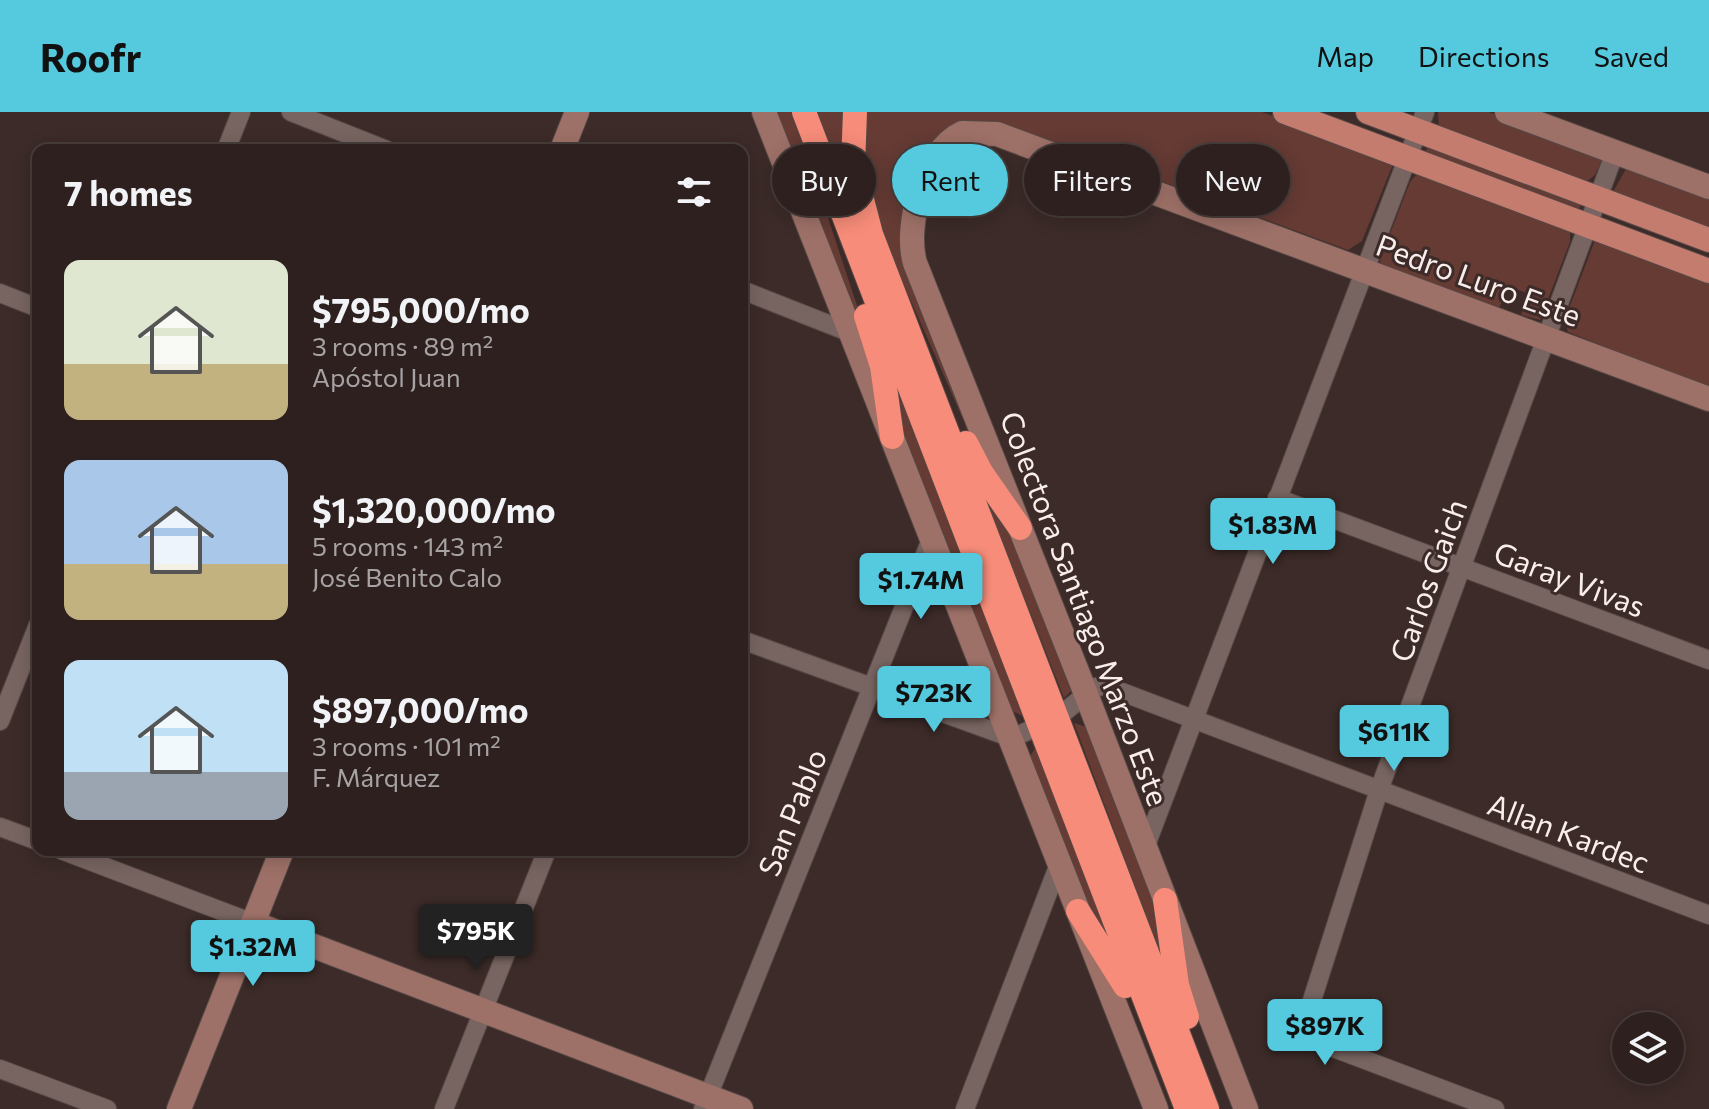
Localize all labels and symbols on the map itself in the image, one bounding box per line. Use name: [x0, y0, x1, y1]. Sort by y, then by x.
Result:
street label: Pedro Luro Este: [1372, 225, 1586, 333]
street label: Colectora Santiago Marzo Este: [994, 406, 1178, 810]
street label: Carlos Gaich: [1380, 494, 1474, 666]
pin: $1.83M: [1208, 498, 1338, 566]
street label: Garay Vivas: [1489, 532, 1651, 624]
pin: $1.74M: [856, 553, 986, 621]
pin: $723K: [878, 666, 990, 734]
pin: $611K: [1338, 705, 1450, 773]
street label: San Pablo: [749, 743, 833, 881]
street label: Allan Kardec: [1483, 784, 1655, 880]
pin: $795K: [420, 904, 532, 972]
pin: $1.32M: [188, 920, 318, 988]
pin: $897K: [1269, 999, 1381, 1067]

